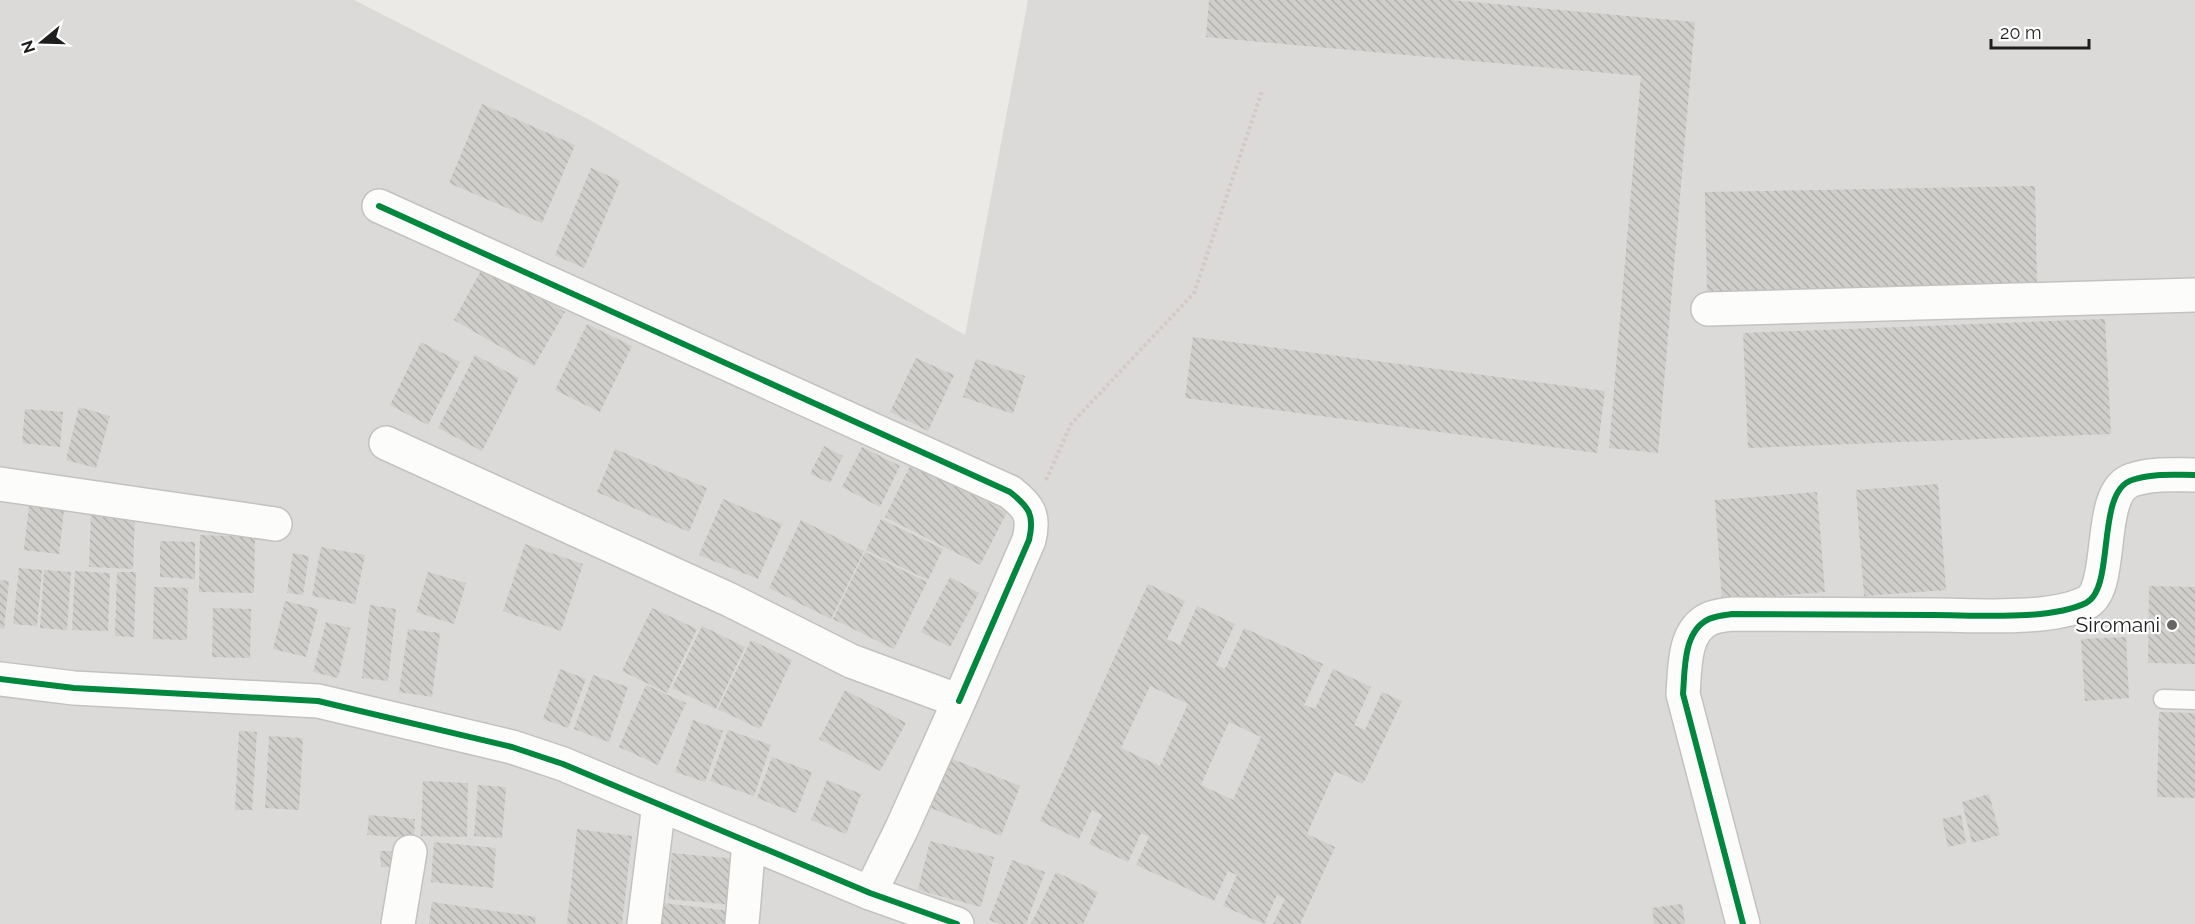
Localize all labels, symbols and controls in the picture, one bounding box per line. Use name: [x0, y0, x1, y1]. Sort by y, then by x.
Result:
north arrow: [12, 12, 72, 72]
scale bar: [1991, 12, 2088, 50]
text: 20 m: [2000, 22, 2042, 43]
text: N: [17, 38, 39, 56]
place label: Siromani: [2076, 612, 2160, 637]
marker: Siromani: [2165, 618, 2179, 632]

